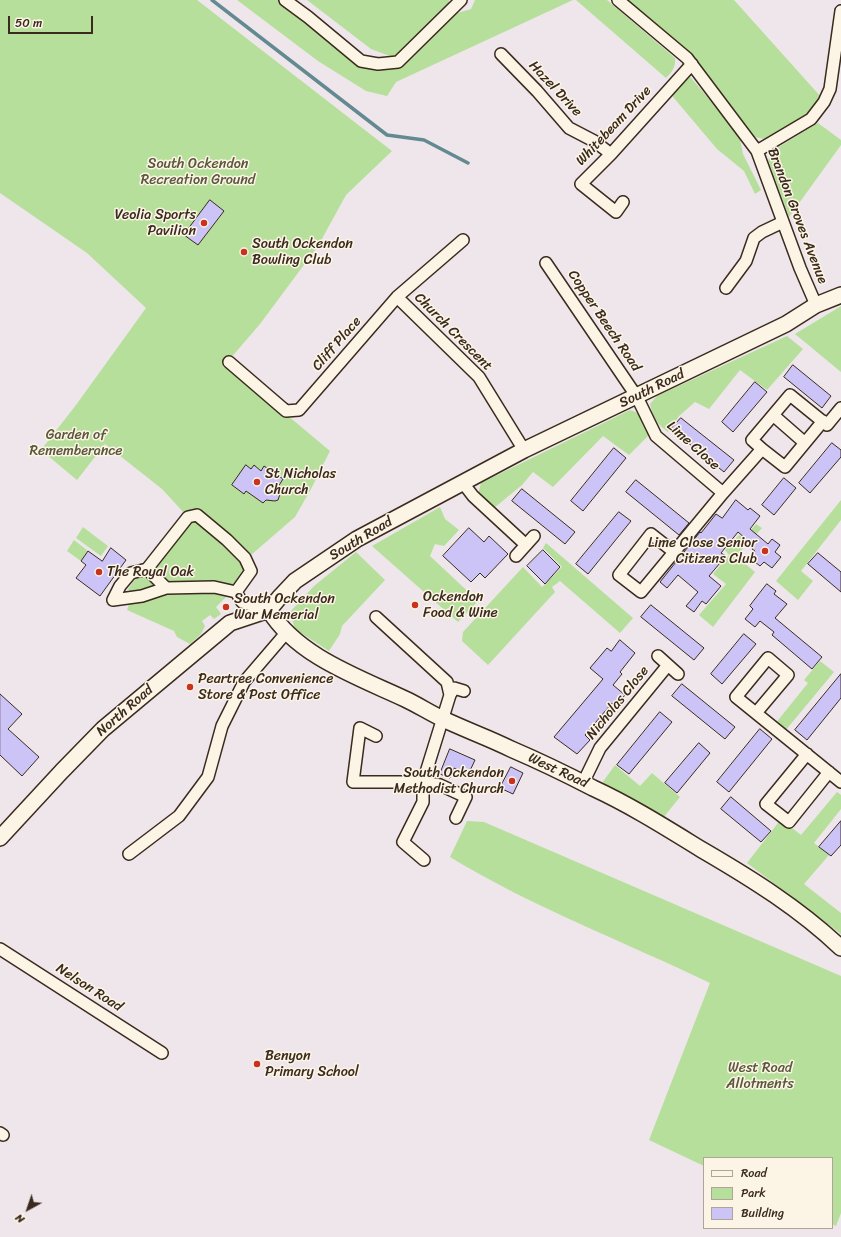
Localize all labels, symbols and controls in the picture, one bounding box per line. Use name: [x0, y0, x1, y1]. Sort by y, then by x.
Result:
scale bar: [10, 8, 95, 34]
text: 50 m: [15, 12, 42, 34]
street label: Hazel Drive: [525, 58, 585, 120]
street label: Whitebeam Drive: [573, 83, 655, 169]
street label: Brandon Groves Avenue: [763, 146, 831, 286]
park label: South Ockendon Recreation Ground: [141, 156, 255, 188]
place label: Veolia Sports Pavilion: [115, 207, 196, 240]
marker: Veolia Sports Pavilion: [199, 218, 209, 228]
place label: South Ockendon Bowling Club: [252, 236, 353, 268]
marker: South Ockendon Bowling Club: [239, 247, 249, 257]
street label: Copper Beech Road: [564, 267, 644, 375]
street label: Church Crescent: [411, 290, 495, 374]
street label: Cliff Place: [309, 313, 365, 375]
street label: South Road: [617, 366, 687, 412]
street label: Lime Close: [663, 418, 723, 474]
park label: Garden of Rememberance: [29, 427, 123, 460]
place label: St Nicholas Church: [265, 466, 336, 498]
marker: St Nicholas Church: [252, 477, 262, 487]
street label: South Road: [326, 514, 396, 564]
place label: Lime Close Senior Citizens Club: [648, 535, 757, 568]
marker: Lime Close Senior Citizens Club: [760, 546, 770, 556]
place label: The Royal Oak: [107, 564, 194, 580]
marker: The Royal Oak: [94, 567, 104, 577]
place label: Ockendon Food & Wine: [423, 589, 498, 622]
place label: South Ockendon War Memerial: [234, 591, 335, 624]
marker: Ockendon Food & Wine: [410, 600, 420, 610]
marker: South Ockendon War Memerial: [221, 602, 231, 612]
street label: Nicholas Close: [583, 663, 653, 743]
place label: Peartree Convenience Store & Post Office: [198, 671, 333, 704]
street label: North Road: [93, 682, 157, 740]
marker: Peartree Convenience Store & Post Office: [185, 682, 195, 692]
street label: West Road: [525, 750, 591, 792]
place label: South Ockendon Methodist Church: [394, 765, 504, 798]
marker: South Ockendon Methodist Church: [507, 776, 517, 786]
street label: Nelson Road: [53, 960, 125, 1016]
place label: Benyon Primary School: [265, 1048, 359, 1080]
marker: Benyon Primary School: [252, 1059, 262, 1069]
park label: West Road Allotments: [726, 1060, 794, 1092]
legend: [703, 1157, 833, 1229]
text: Road: [741, 1162, 767, 1184]
text: Park: [741, 1182, 766, 1204]
north arrow: [8, 1189, 48, 1229]
text: Building: [741, 1202, 784, 1224]
text: N: [11, 1209, 29, 1228]

